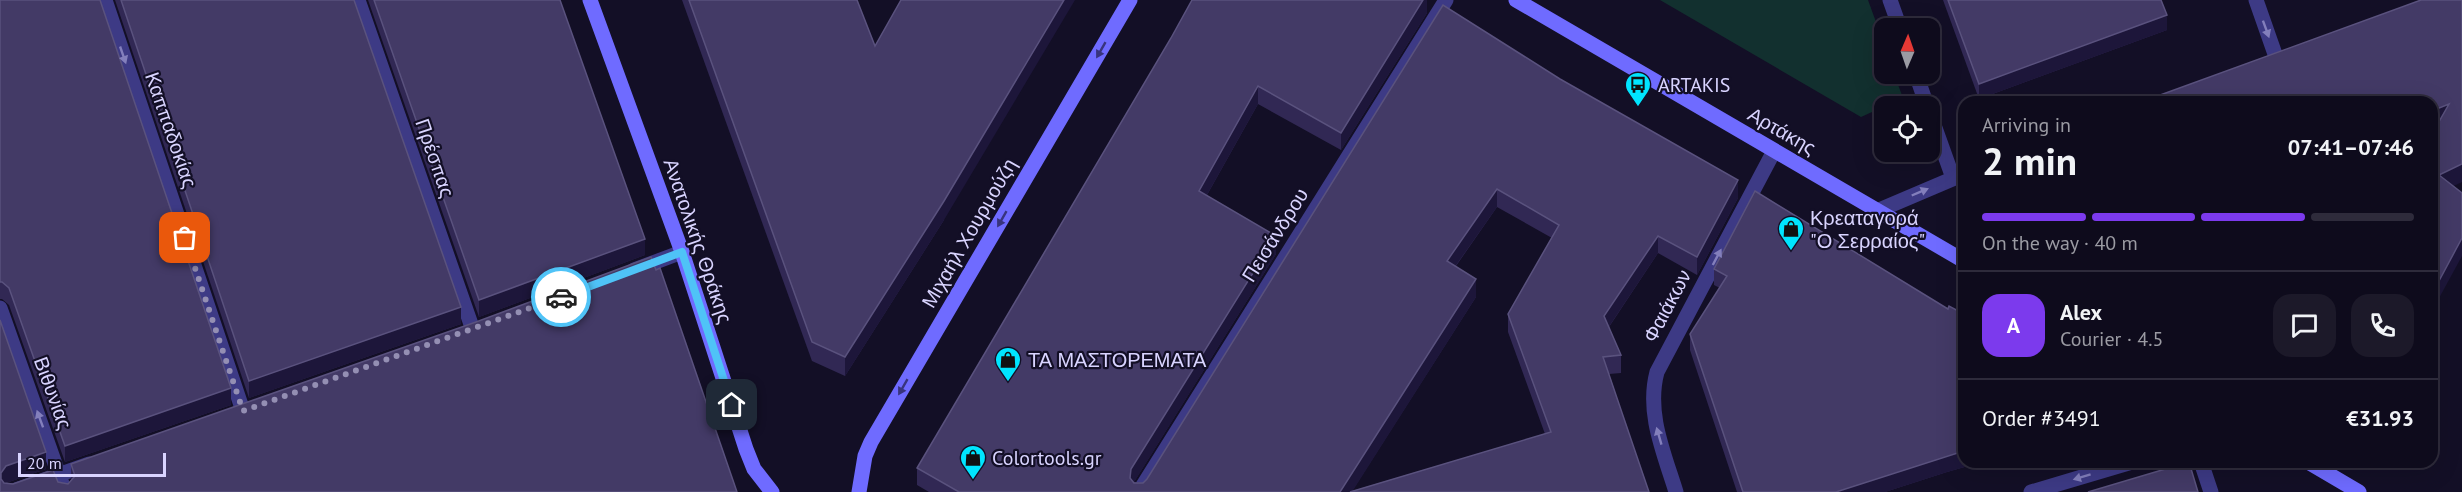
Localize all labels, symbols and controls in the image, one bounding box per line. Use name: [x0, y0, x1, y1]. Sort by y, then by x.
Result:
north arrow: [1874, 18, 1940, 84]
map controls: [1874, 18, 1940, 162]
one-way arrow: [2261, 20, 2271, 38]
one-way arrow: [1096, 42, 1106, 59]
one-way arrow: [119, 47, 129, 65]
street label: Καππαδοκίας: [139, 69, 203, 192]
bus stop icon: ARTAKIS: [1623, 70, 1653, 108]
place label: ARTAKIS: [1658, 72, 1730, 98]
button: locate: [1874, 96, 1940, 162]
street label: Αρτάκης: [1743, 101, 1821, 161]
text: Arriving in: [1982, 112, 2071, 138]
street label: Πρέσπας: [409, 115, 461, 201]
text: 07:41–07:46: [2288, 133, 2414, 161]
text: 2 min: [1982, 135, 2077, 186]
street label: Μιχαήλ Χουρμούζη: [916, 154, 1022, 312]
street label: Ανατολικής Θράκης: [658, 155, 739, 327]
street label: Πεισάνδρου: [1236, 183, 1314, 287]
one-way arrow: [1911, 187, 1929, 196]
place label: Κρεαταγορά "Ο Σερραίος": [1810, 205, 1925, 254]
one-way arrow: [997, 211, 1007, 228]
pin: [159, 212, 210, 263]
shop icon: Κρεαταγορά "Ο Σερραίος": [1776, 214, 1806, 252]
icon: bag: [168, 221, 201, 254]
text: On the way · 40 m: [1982, 230, 2138, 256]
one-way arrow: [1712, 248, 1722, 265]
street label: Φαιάκων: [1637, 265, 1697, 347]
courier: [531, 267, 591, 327]
icon: car: [545, 281, 578, 314]
button: chat: [2273, 294, 2336, 357]
button: phone: [2351, 294, 2414, 357]
text: Alex: [2060, 298, 2102, 326]
text: A: [2007, 311, 2020, 339]
text: Courier · 4.5: [2060, 326, 2163, 352]
shop icon: ΤΑ ΜΑΣΤΟΡΕΜΑΤΑ: [993, 345, 1023, 383]
place label: ΤΑ ΜΑΣΤΟΡΕΜΑΤΑ: [1028, 347, 1207, 373]
street label: Βιθυνίας: [28, 353, 78, 433]
pin: [706, 379, 757, 430]
one-way arrow: [898, 379, 909, 395]
icon: home: [715, 388, 748, 421]
text: Order #3491: [1982, 404, 2101, 432]
text: €31.93: [2346, 404, 2414, 432]
one-way arrow: [34, 410, 44, 428]
one-way arrow: [1654, 427, 1663, 445]
shop icon: Colortools.gr: [958, 443, 988, 481]
place label: Colortools.gr: [992, 445, 1102, 471]
scale bar: [18, 450, 166, 478]
text: 20 m: [27, 453, 62, 473]
one-way arrow: [2073, 473, 2091, 482]

